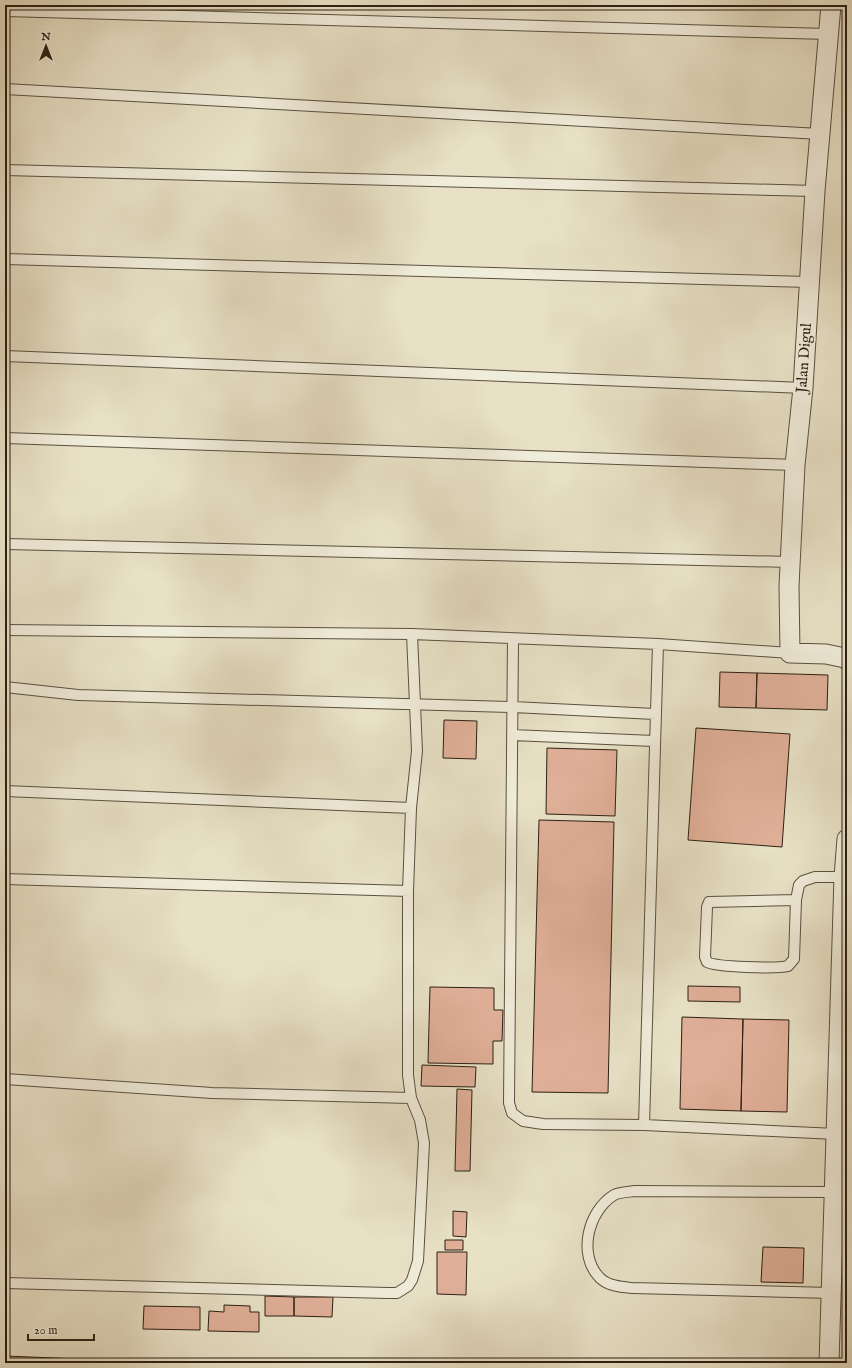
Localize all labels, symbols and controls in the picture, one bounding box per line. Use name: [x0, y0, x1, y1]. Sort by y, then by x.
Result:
north arrow: [26, 26, 66, 66]
text: N: [40, 30, 51, 44]
street label: Jalan Digul: [792, 321, 816, 396]
scale bar: [28, 1316, 94, 1342]
text: 20 m: [34, 1323, 57, 1338]

